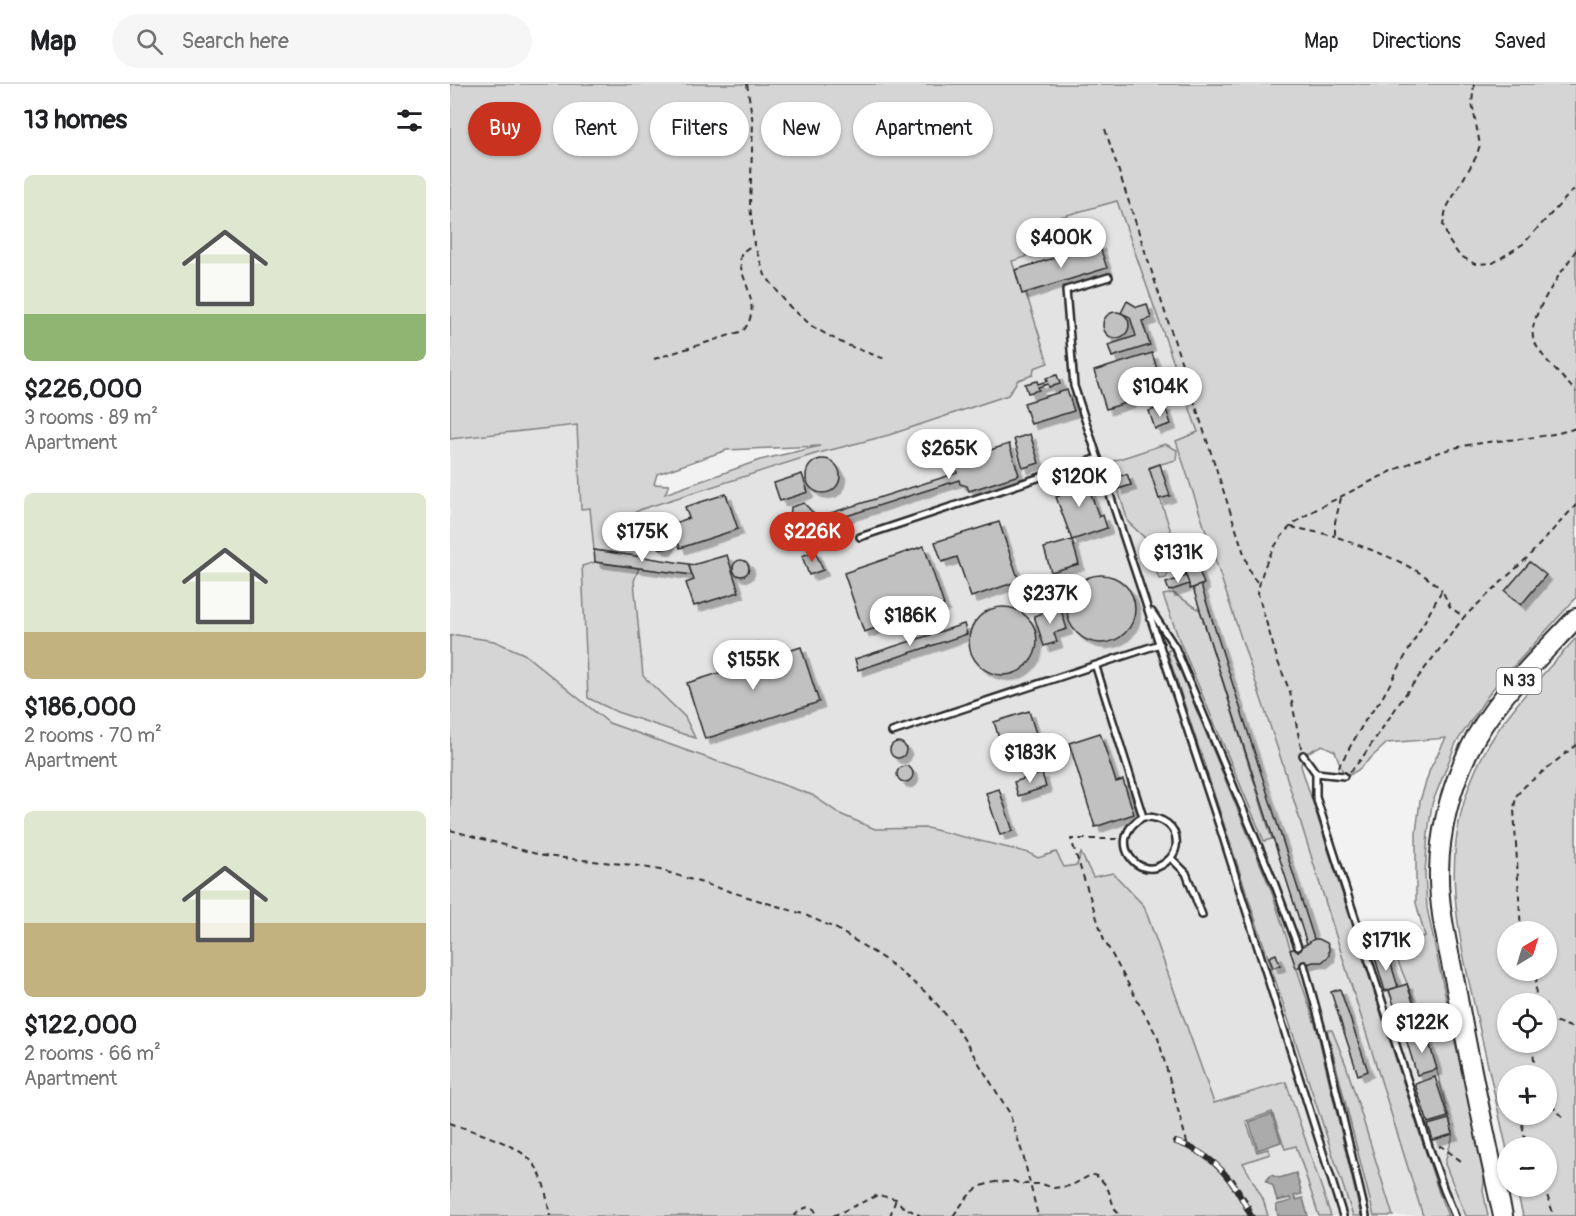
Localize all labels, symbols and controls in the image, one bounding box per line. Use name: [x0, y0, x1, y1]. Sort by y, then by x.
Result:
search box: [112, 14, 532, 68]
text: Map: [30, 24, 76, 59]
icon: search: [133, 25, 166, 58]
text: Search here: [181, 27, 289, 55]
text: Map: [1304, 28, 1339, 55]
text: Directions: [1372, 28, 1461, 55]
text: Saved: [1494, 28, 1546, 55]
chip: Buy: [468, 102, 541, 156]
chip: Rent: [553, 102, 638, 156]
chip: Filters: [650, 102, 749, 156]
chip: New: [761, 102, 841, 156]
chip: Apartment: [853, 102, 993, 156]
text: 13 homes: [24, 104, 127, 136]
icon: filters: [393, 104, 426, 137]
icon: home: [171, 214, 279, 322]
pin: $400K: [1019, 218, 1103, 269]
text: $400K: [1030, 225, 1092, 250]
pin: $104K: [1118, 367, 1202, 418]
text: $226,000: [24, 373, 142, 405]
text: $104K: [1132, 374, 1188, 399]
text: 3 rooms · 89 m²: [24, 405, 158, 430]
pin: $265K: [907, 429, 991, 480]
text: Apartment: [24, 430, 117, 455]
text: $265K: [921, 436, 977, 461]
pin: $120K: [1037, 457, 1121, 508]
text: $120K: [1051, 464, 1107, 489]
pin: $175K: [600, 512, 684, 563]
pin: $226K: [770, 512, 854, 563]
text: $175K: [616, 519, 668, 544]
text: $226K: [784, 519, 840, 544]
icon: home: [171, 532, 279, 640]
pin: $131K: [1136, 533, 1220, 584]
text: $131K: [1153, 540, 1203, 565]
pin: $237K: [1008, 574, 1092, 625]
text: $237K: [1022, 581, 1078, 606]
pin: $186K: [868, 596, 952, 647]
text: $186K: [884, 603, 936, 628]
pin: $155K: [711, 640, 795, 691]
text: $155K: [727, 647, 779, 672]
road number: N 33: [1496, 668, 1542, 694]
text: $186,000: [24, 691, 136, 723]
text: 2 rooms · 70 m²: [24, 723, 162, 748]
pin: $183K: [988, 733, 1072, 784]
text: $183K: [1004, 740, 1056, 765]
text: Apartment: [24, 748, 117, 773]
icon: home: [171, 850, 279, 958]
pin: $171K: [1344, 921, 1428, 972]
north arrow: [1497, 921, 1557, 981]
map controls: [1497, 921, 1557, 1197]
text: $171K: [1361, 928, 1411, 953]
button: locate: [1497, 993, 1557, 1053]
pin: $122K: [1380, 1003, 1464, 1054]
text: $122,000: [24, 1009, 137, 1041]
text: $122K: [1395, 1010, 1449, 1035]
text: 2 rooms · 66 m²: [24, 1041, 161, 1066]
button: +: [1497, 1065, 1557, 1125]
text: Apartment: [24, 1066, 117, 1091]
button: −: [1497, 1137, 1557, 1197]

